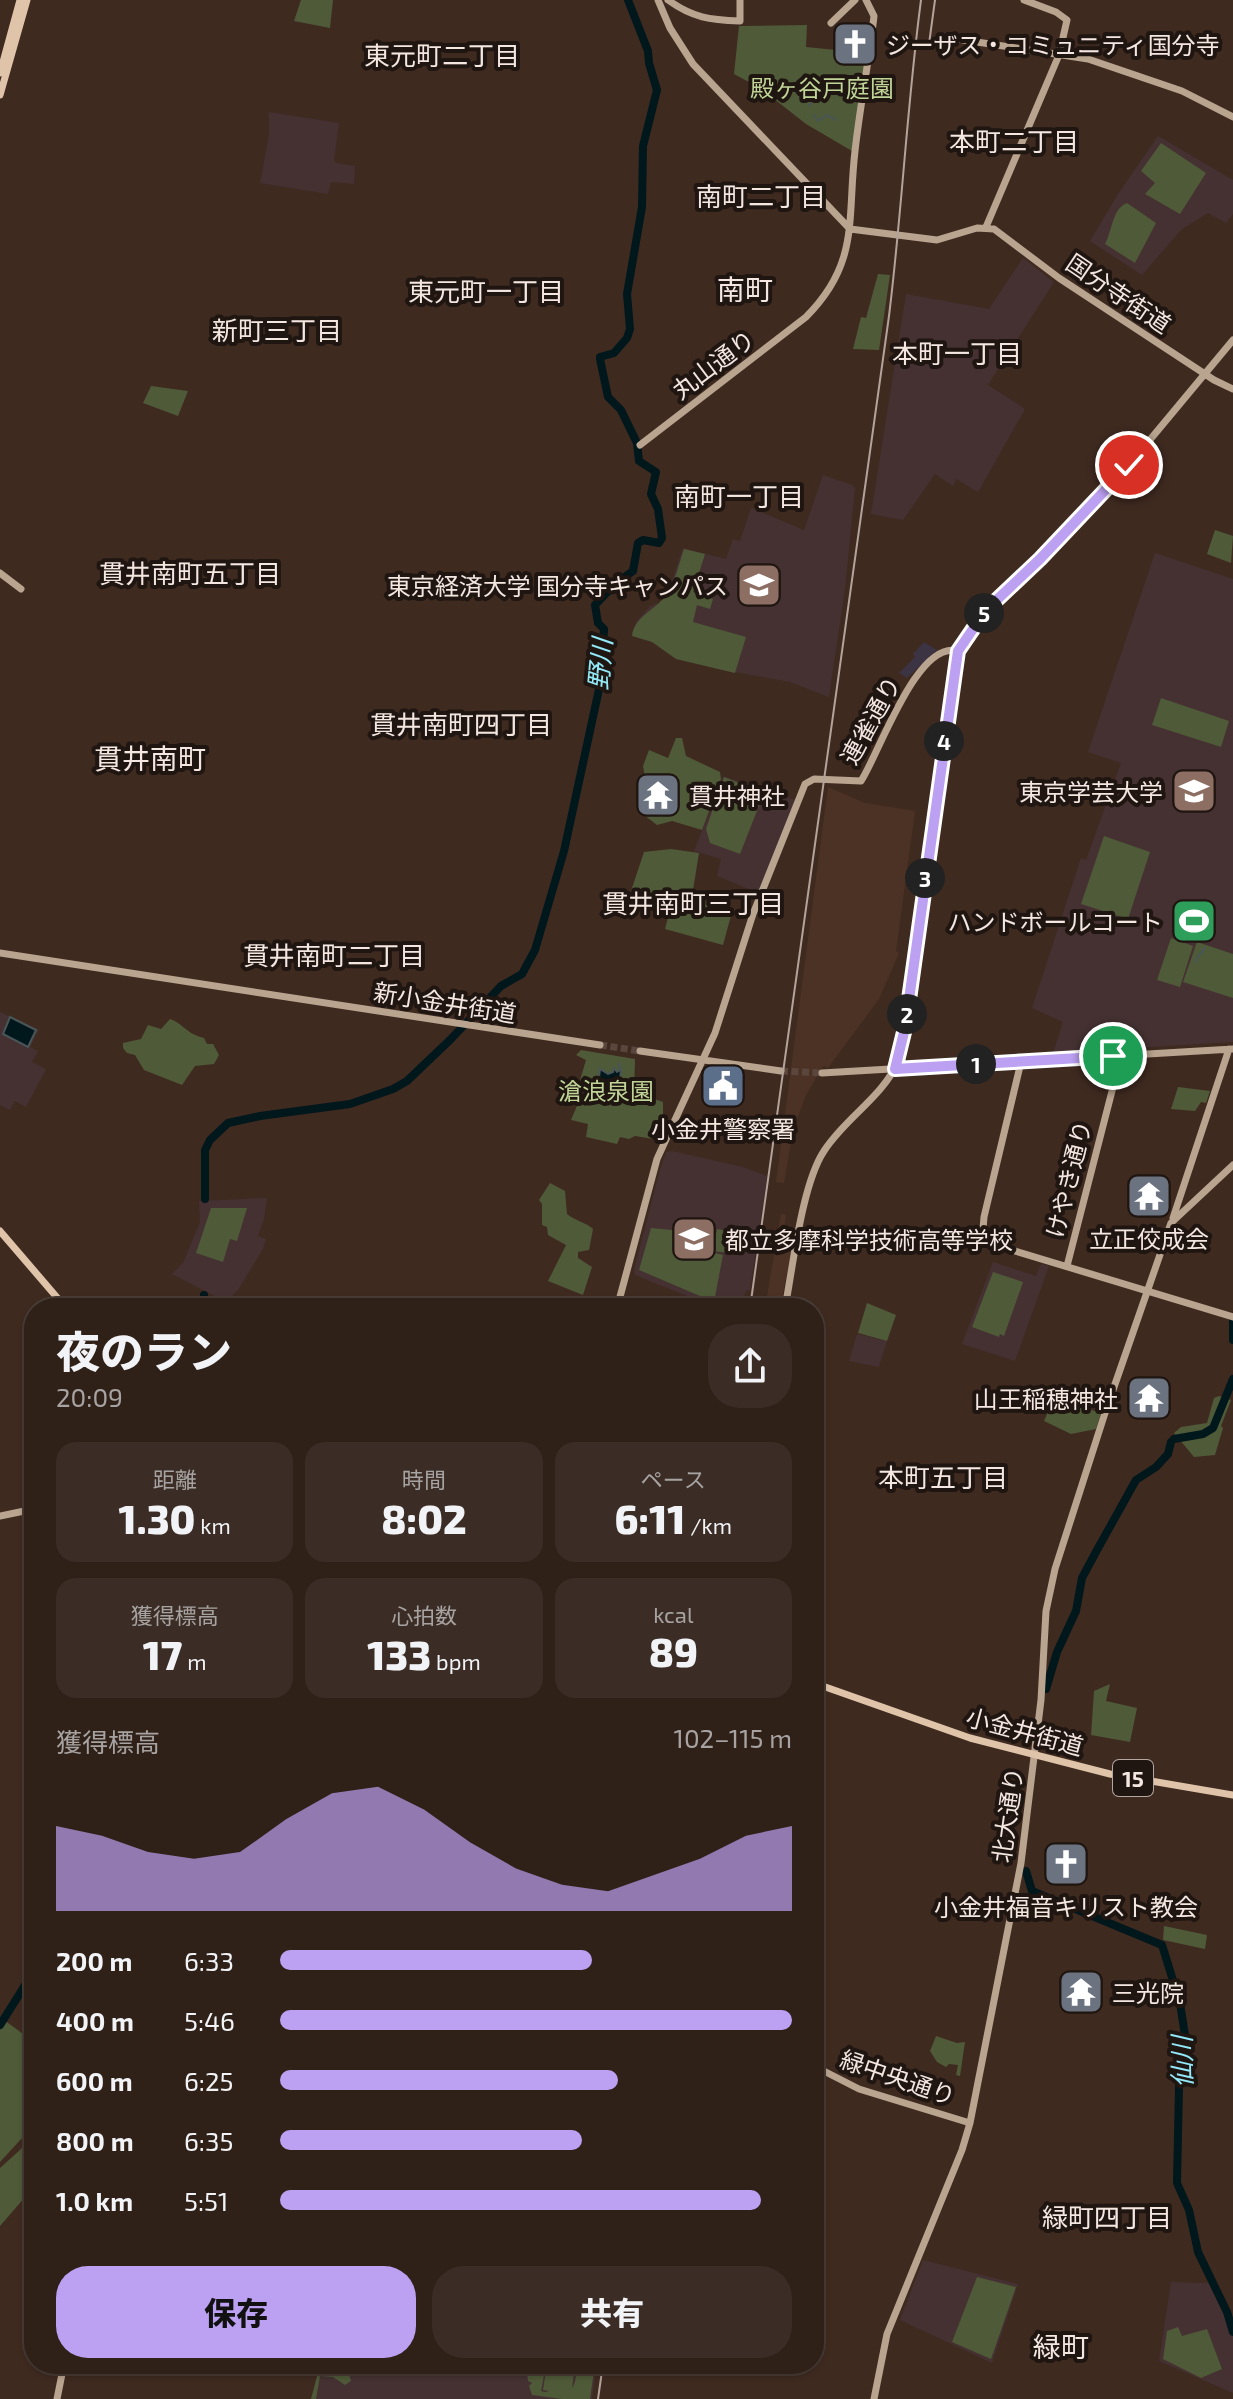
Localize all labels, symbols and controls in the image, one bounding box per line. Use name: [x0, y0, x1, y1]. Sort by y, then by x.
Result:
church icon: ジーザス・コミュニティ国分寺: [831, 20, 879, 68]
place label: ジーザス・コミュニティ国分寺: [886, 30, 1220, 59]
district label: 東元町二丁目: [364, 39, 520, 70]
park label: 殿ヶ谷戸庭園: [750, 73, 894, 102]
district label: 本町二丁目: [949, 125, 1079, 156]
district label: 南町二丁目: [696, 180, 826, 211]
street label: 国分寺街道: [1061, 247, 1177, 339]
district label: 南町: [717, 272, 773, 306]
district label: 東元町一丁目: [408, 275, 564, 306]
district label: 新町三丁目: [212, 314, 342, 345]
street label: 丸山通り: [666, 324, 760, 404]
district label: 本町一丁目: [892, 337, 1022, 368]
pin: [1095, 431, 1163, 499]
icon: check: [1107, 443, 1151, 487]
district label: 南町一丁目: [674, 480, 804, 511]
district label: 貫井南町五丁目: [99, 557, 281, 588]
school or university icon: 東京経済大学 国分寺キャンパス: [735, 561, 783, 609]
place label: 東京経済大学 国分寺キャンパス: [387, 571, 728, 600]
pin: 5: [964, 593, 1004, 633]
text: 5: [978, 600, 990, 626]
water label: 野川: [581, 634, 617, 691]
street label: 連雀通り: [834, 671, 906, 769]
district label: 貫井南町四丁目: [370, 708, 552, 739]
pin: 4: [924, 721, 964, 761]
text: 4: [937, 728, 951, 754]
district label: 貫井南町: [94, 741, 206, 775]
school or university icon: 東京学芸大学: [1170, 767, 1218, 815]
temple icon: 貫井神社: [634, 771, 682, 819]
place label: 東京学芸大学: [1019, 777, 1163, 806]
place label: 貫井神社: [689, 781, 785, 810]
pin: 3: [905, 858, 945, 898]
text: 3: [919, 865, 931, 891]
district label: 貫井南町三丁目: [602, 887, 784, 918]
sports icon: ハンドボールコート: [1170, 897, 1218, 945]
place label: ハンドボールコート: [947, 907, 1163, 936]
district label: 貫井南町二丁目: [243, 939, 425, 970]
street label: 新小金井街道: [372, 976, 518, 1028]
pin: 2: [887, 994, 927, 1034]
text: 2: [901, 1001, 913, 1027]
pin: [1079, 1022, 1147, 1090]
icon: arrive: [1091, 1034, 1135, 1078]
pin: 1: [956, 1044, 996, 1084]
text: 1: [971, 1051, 981, 1077]
public building icon: 小金井警察署: [699, 1062, 747, 1110]
park label: 滄浪泉園: [558, 1076, 654, 1105]
place label: 小金井警察署: [651, 1114, 795, 1143]
street label: けやき通り: [1039, 1117, 1097, 1241]
temple icon: 立正佼成会: [1125, 1172, 1173, 1220]
school or university icon: 都立多摩科学技術高等学校: [670, 1215, 718, 1263]
place label: 立正佼成会: [1089, 1224, 1209, 1253]
place label: 都立多摩科学技術高等学校: [725, 1225, 1013, 1254]
text: 夜のラン: [56, 1324, 232, 1377]
button: share: [708, 1324, 792, 1408]
temple icon: 山王稲穂神社: [1125, 1374, 1173, 1422]
text: 20:09: [56, 1381, 123, 1412]
place label: 山王稲穂神社: [974, 1384, 1118, 1413]
district label: 本町五丁目: [878, 1461, 1008, 1492]
text: 距離: [153, 1466, 197, 1492]
text: 時間: [402, 1466, 446, 1492]
text: ペース: [641, 1466, 706, 1492]
text: 1.30: [119, 1494, 195, 1542]
text: 8:02: [381, 1494, 467, 1542]
text: 6:11: [615, 1494, 685, 1542]
text: km: [195, 1512, 231, 1538]
text: /km: [685, 1512, 732, 1538]
text: kcal: [653, 1601, 693, 1627]
text: 獲得標高: [131, 1602, 219, 1628]
text: 心拍数: [391, 1602, 457, 1628]
text: 89: [649, 1627, 698, 1675]
text: 17: [143, 1630, 182, 1678]
text: 133: [367, 1630, 431, 1678]
text: m: [182, 1648, 207, 1674]
text: bpm: [431, 1648, 481, 1674]
street label: 小金井街道: [963, 1701, 1087, 1761]
text: 102–115 m: [674, 1722, 792, 1753]
text: 獲得標高: [56, 1726, 160, 1757]
road number: 15: [1113, 1760, 1153, 1796]
street label: 北大通り: [986, 1765, 1028, 1865]
church icon: 小金井福音キリスト教会: [1042, 1840, 1090, 1888]
place label: 小金井福音キリスト教会: [934, 1892, 1198, 1921]
text: 200 m: [56, 1945, 132, 1976]
text: 6:33: [184, 1945, 234, 1976]
temple icon: 三光院: [1057, 1968, 1105, 2016]
place label: 三光院: [1112, 1978, 1184, 2007]
text: 400 m: [56, 2005, 134, 2036]
text: 5:46: [184, 2005, 235, 2036]
water label: 仙川: [1165, 2033, 1197, 2088]
street label: 緑中央通り: [837, 2044, 959, 2110]
text: 600 m: [56, 2065, 133, 2096]
text: 6:25: [184, 2065, 234, 2096]
text: 800 m: [56, 2125, 134, 2156]
text: 6:35: [184, 2125, 233, 2156]
text: 1.0 km: [56, 2185, 133, 2216]
text: 5:51: [184, 2185, 228, 2216]
district label: 緑町四丁目: [1042, 2201, 1172, 2232]
button: 保存: [56, 2266, 416, 2358]
button: 共有: [432, 2266, 792, 2358]
district label: 緑町: [1033, 2329, 1089, 2363]

